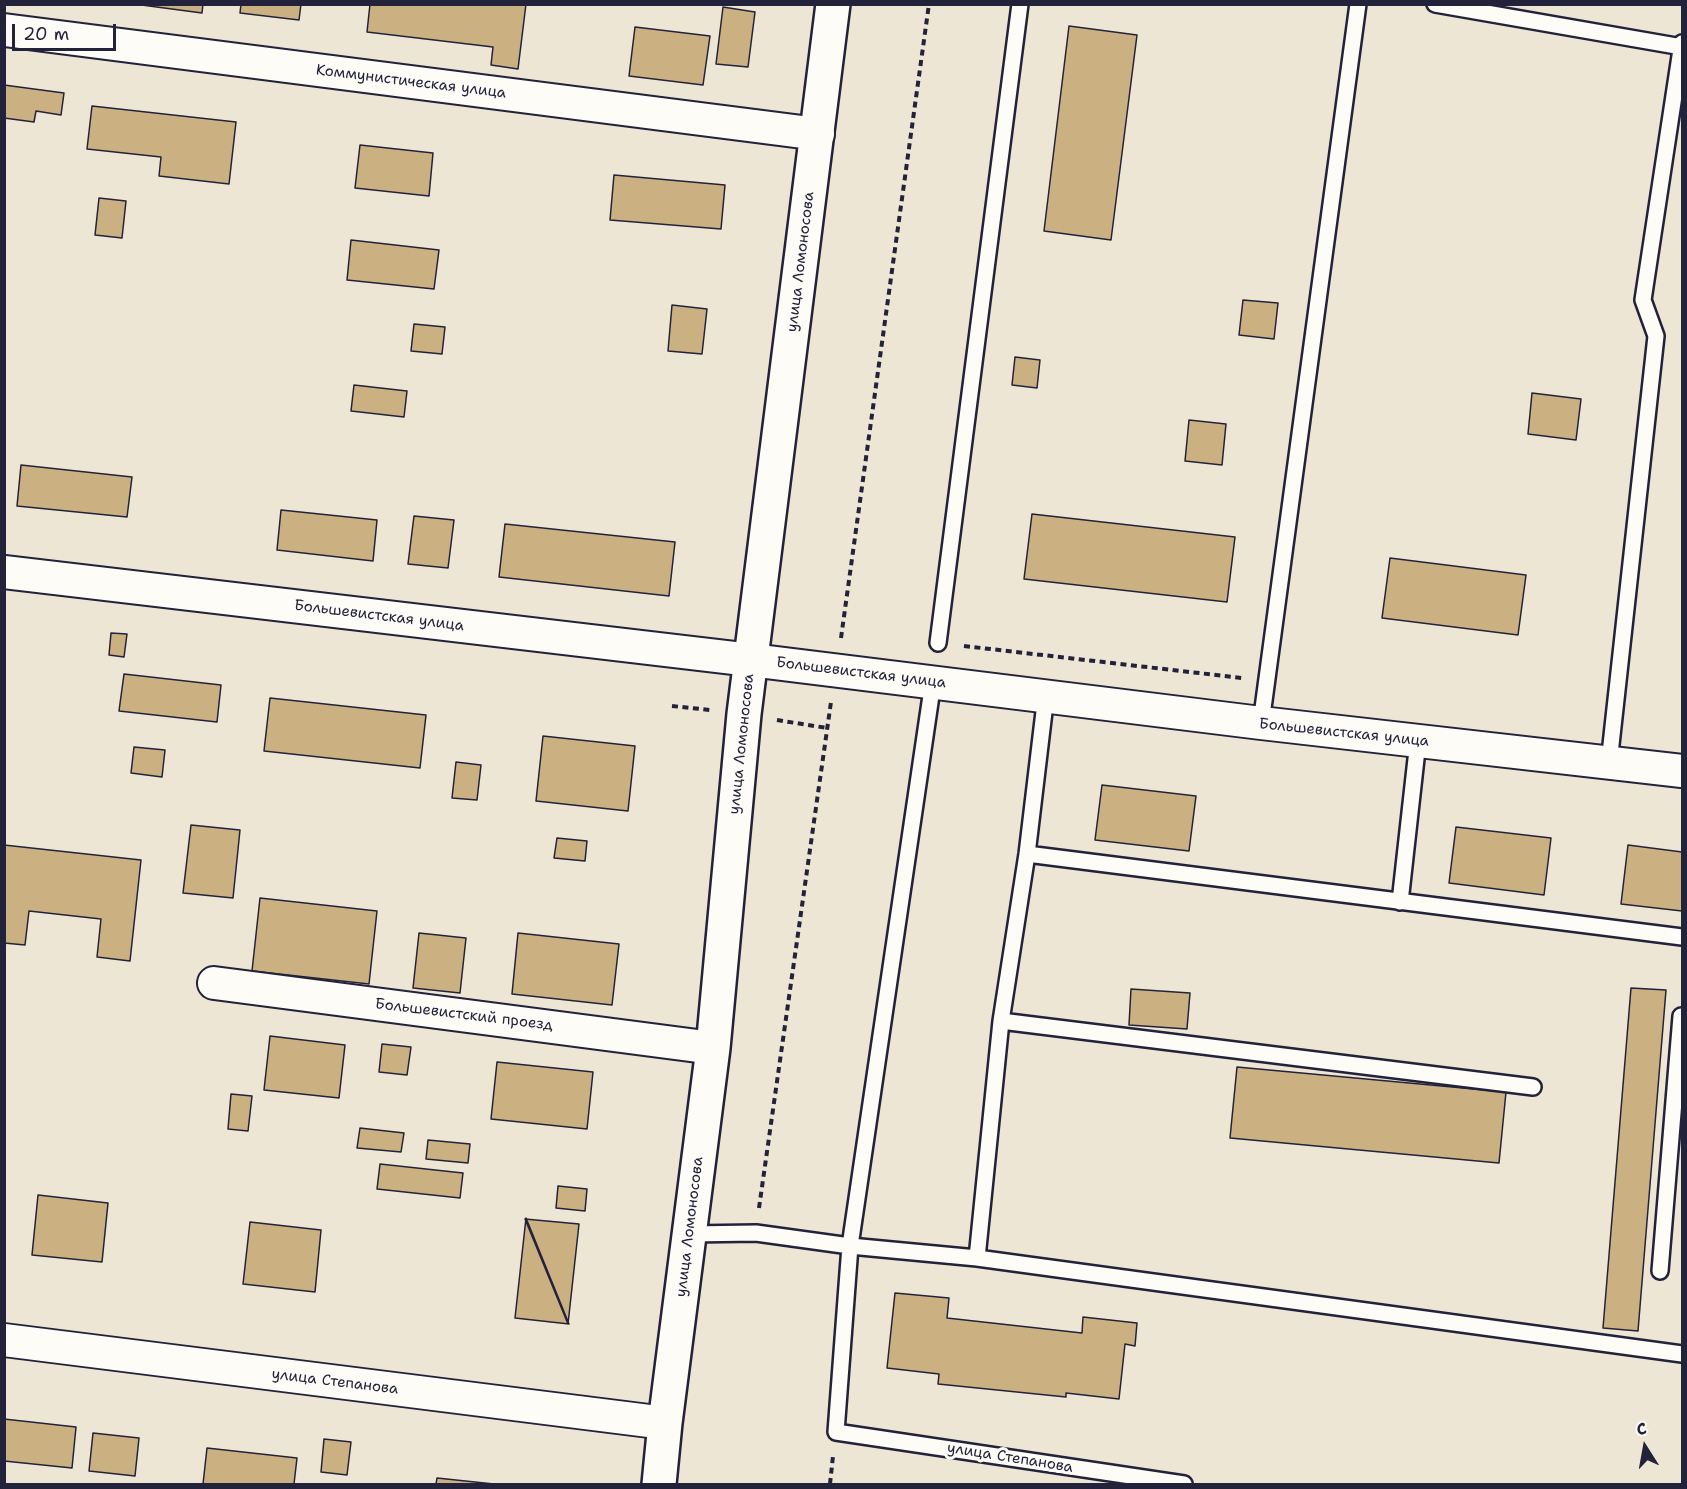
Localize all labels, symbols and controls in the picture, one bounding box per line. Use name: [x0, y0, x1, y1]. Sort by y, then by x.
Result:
scale bar: [15, 12, 118, 50]
text: 20 m: [23, 22, 69, 46]
street label: Коммунистическая улица: [315, 61, 507, 103]
street label: улица Ломоносова: [783, 191, 819, 333]
street label: Большевистская улица: [293, 597, 465, 635]
street label: Большевистская улица: [775, 654, 947, 692]
street label: улица Ломоносова: [726, 673, 758, 815]
street label: Большевистская улица: [1258, 715, 1430, 751]
street label: Большевистский проезд: [374, 995, 554, 1035]
street label: улица Ломоносова: [672, 1156, 708, 1298]
street label: улица Степанова: [271, 1365, 399, 1399]
north arrow: [1615, 1417, 1675, 1477]
text: С: [1635, 1418, 1648, 1440]
street label: улица Степанова: [946, 1439, 1074, 1477]

